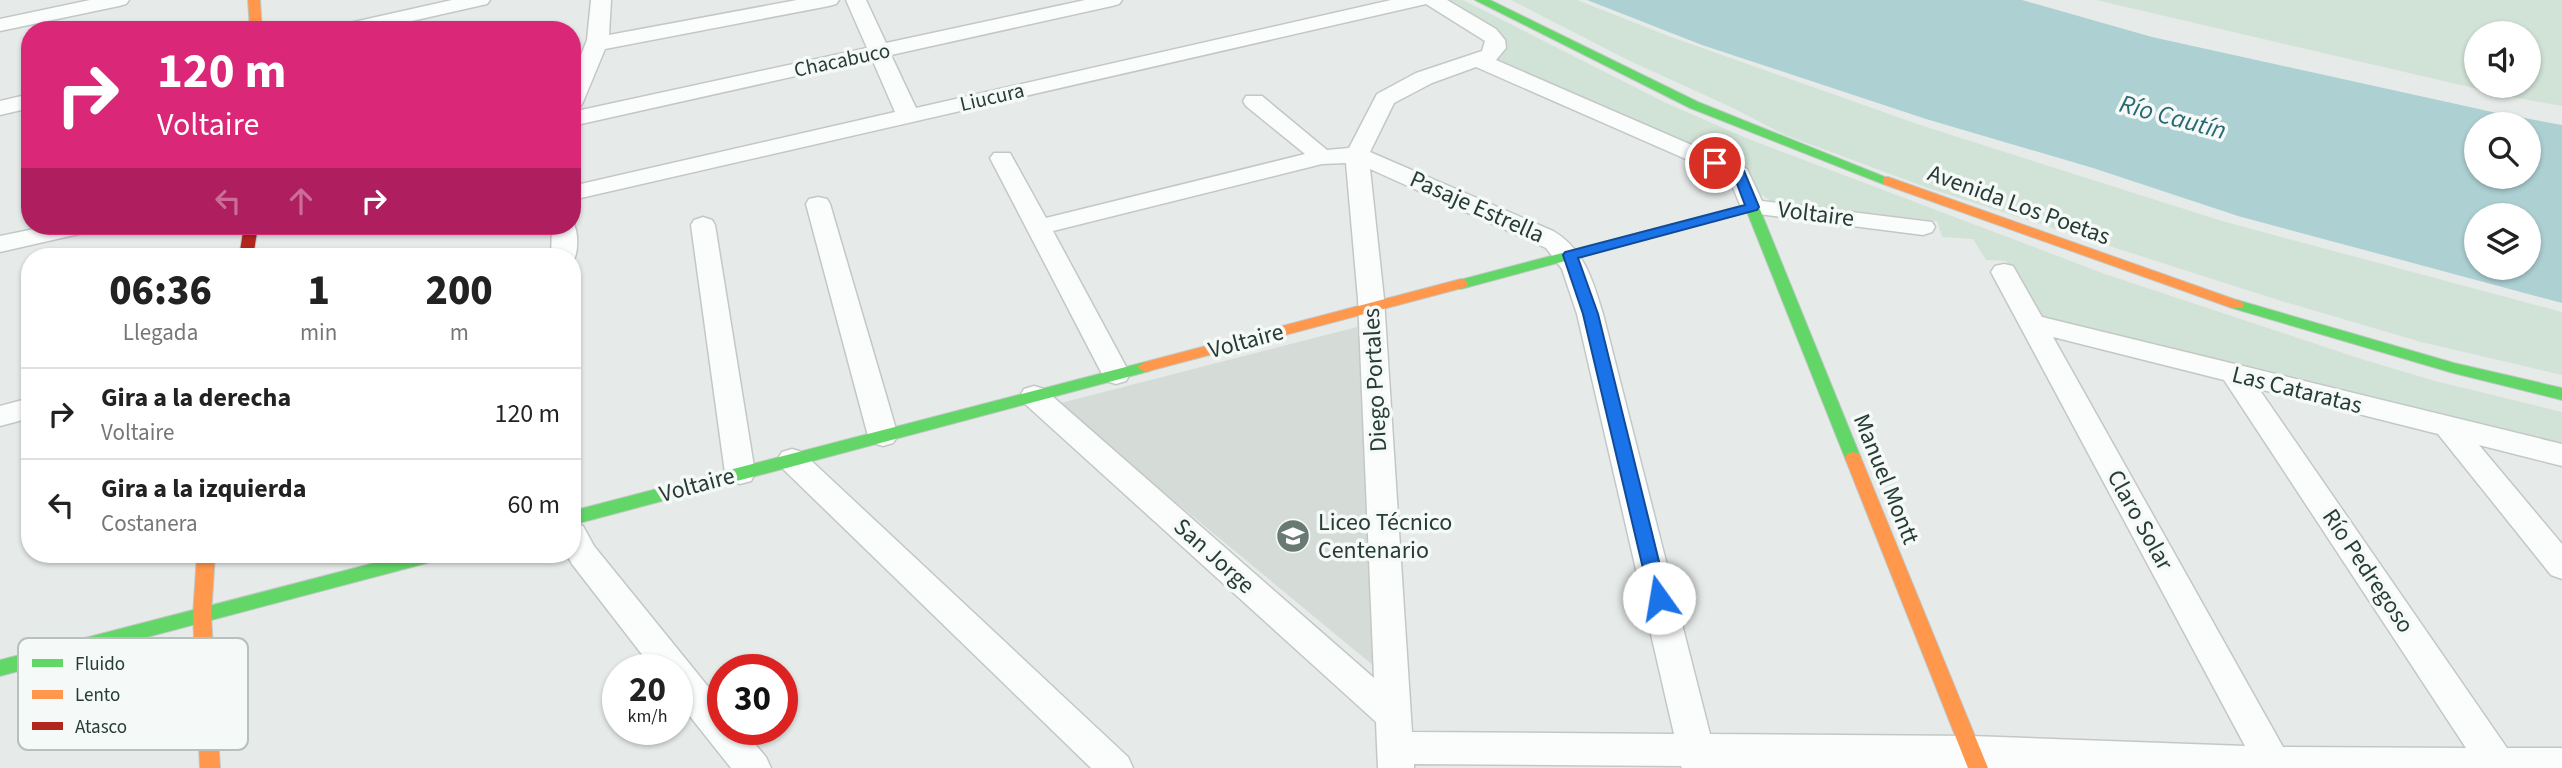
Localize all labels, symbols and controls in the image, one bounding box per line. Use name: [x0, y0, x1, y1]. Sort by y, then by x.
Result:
map controls: [2464, 21, 2541, 280]
button: sound: [2464, 21, 2541, 98]
street label: Chacabuco: [791, 35, 893, 85]
text: 120 m: [157, 37, 286, 107]
icon: right: [42, 49, 133, 140]
street label: Liucura: [957, 75, 1027, 119]
water label: Río Cautín: [2115, 85, 2231, 149]
text: Voltaire: [157, 102, 259, 148]
button: search: [2464, 112, 2541, 189]
pin: [1685, 133, 1745, 193]
icon: arrive: [1696, 144, 1734, 182]
street label: Avenida Los Poetas: [1923, 156, 2115, 254]
street label: Pasaje Estrella: [1404, 162, 1550, 252]
icon: left: [209, 182, 247, 220]
icon: ahead: [282, 182, 320, 220]
icon: right: [355, 182, 393, 220]
street label: Voltaire: [1776, 192, 1856, 236]
button: layers: [2464, 203, 2541, 280]
text: 06:36: [109, 261, 212, 321]
text: 1: [307, 261, 330, 321]
text: 200: [426, 261, 493, 321]
street label: Diego Portales: [1354, 307, 1396, 453]
street label: Voltaire: [1204, 314, 1288, 368]
text: Llegada: [123, 316, 198, 349]
text: min: [300, 316, 337, 349]
text: m: [450, 316, 469, 349]
street label: Las Cataratas: [2228, 357, 2366, 423]
text: Gira a la derecha: [101, 379, 291, 416]
icon: right: [42, 395, 80, 433]
text: 120 m: [494, 395, 560, 432]
street label: Manuel Montt: [1844, 409, 1928, 549]
text: Voltaire: [101, 416, 175, 449]
street label: Voltaire: [655, 458, 739, 512]
street label: Claro Solar: [2098, 463, 2182, 577]
text: Gira a la izquierda: [101, 470, 306, 507]
icon: left: [42, 486, 80, 524]
text: 60 m: [507, 486, 560, 523]
street label: Río Pedregoso: [2313, 502, 2423, 640]
place label: Liceo Técnico Centenario: [1318, 505, 1452, 568]
text: Costanera: [101, 507, 198, 540]
street label: San Jorge: [1165, 510, 1263, 602]
school or university icon: Liceo Técnico Centenario: [1274, 517, 1312, 555]
position arrow: [1622, 561, 1696, 635]
legend: [18, 638, 248, 750]
text: Fluido: [75, 651, 125, 678]
speed limit sign: 30: [707, 654, 798, 745]
text: 20: [629, 665, 666, 715]
text: Lento: [75, 682, 120, 709]
text: km/h: [628, 704, 667, 729]
text: Atasco: [75, 714, 127, 741]

